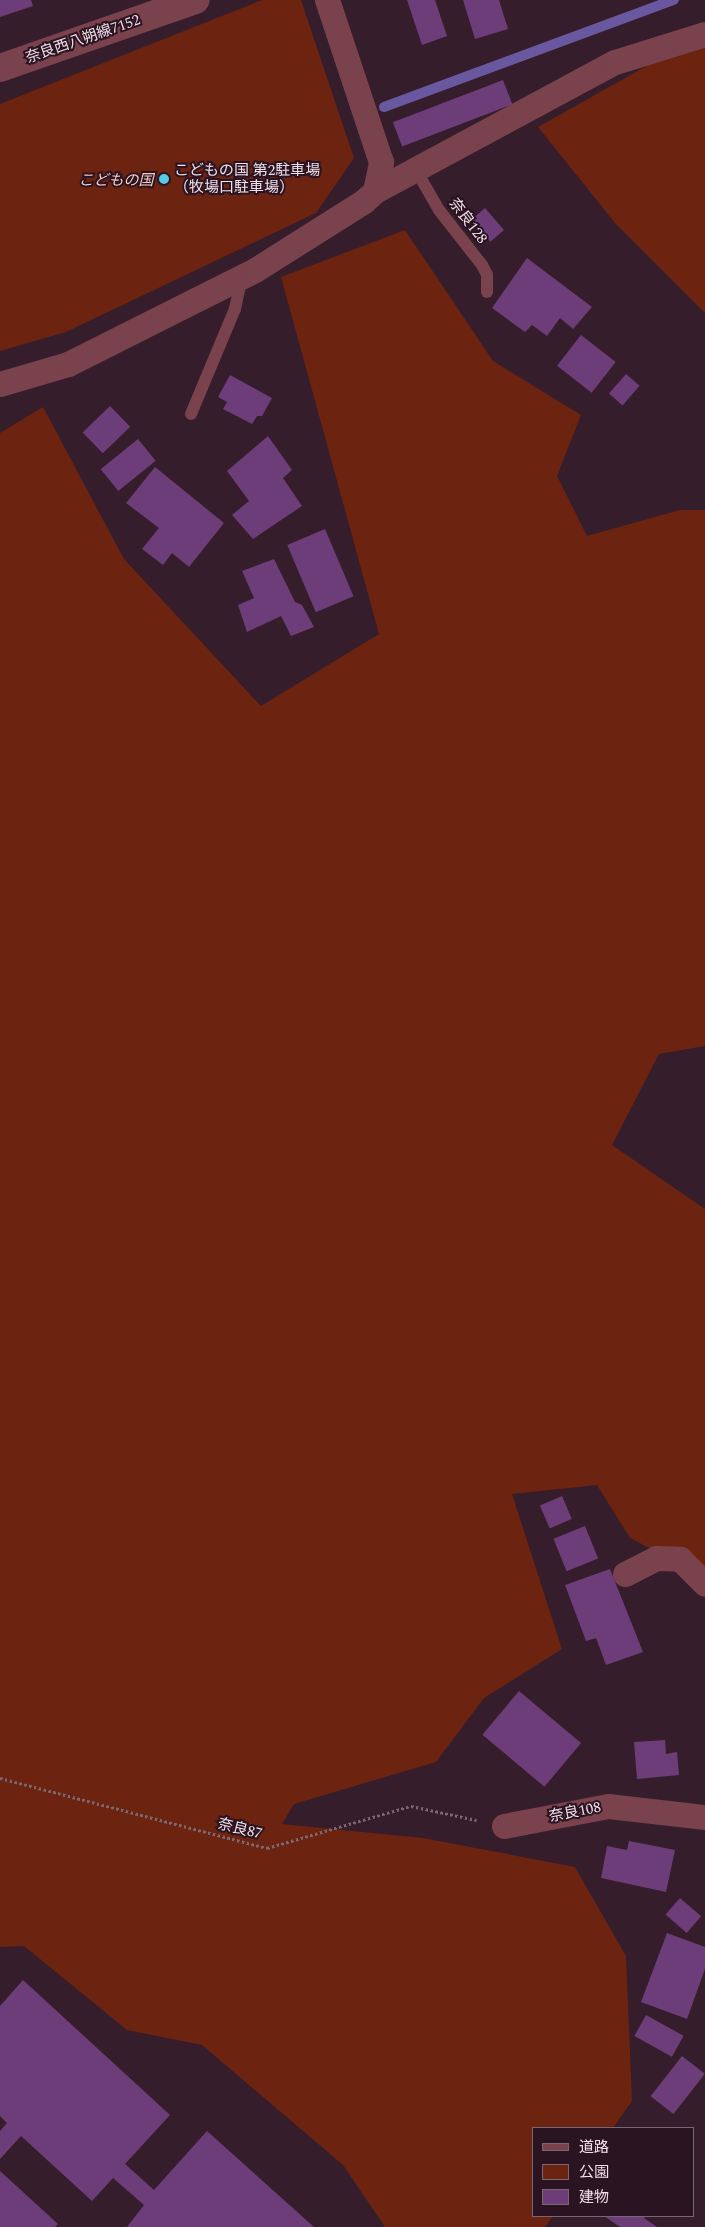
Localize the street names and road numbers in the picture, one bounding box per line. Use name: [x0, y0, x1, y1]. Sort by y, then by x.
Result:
street label: 奈良西八朔線7152: [23, 11, 143, 67]
street label: 奈良128: [445, 195, 491, 247]
street label: 奈良108: [548, 1798, 602, 1826]
street label: 奈良87: [216, 1815, 264, 1843]

